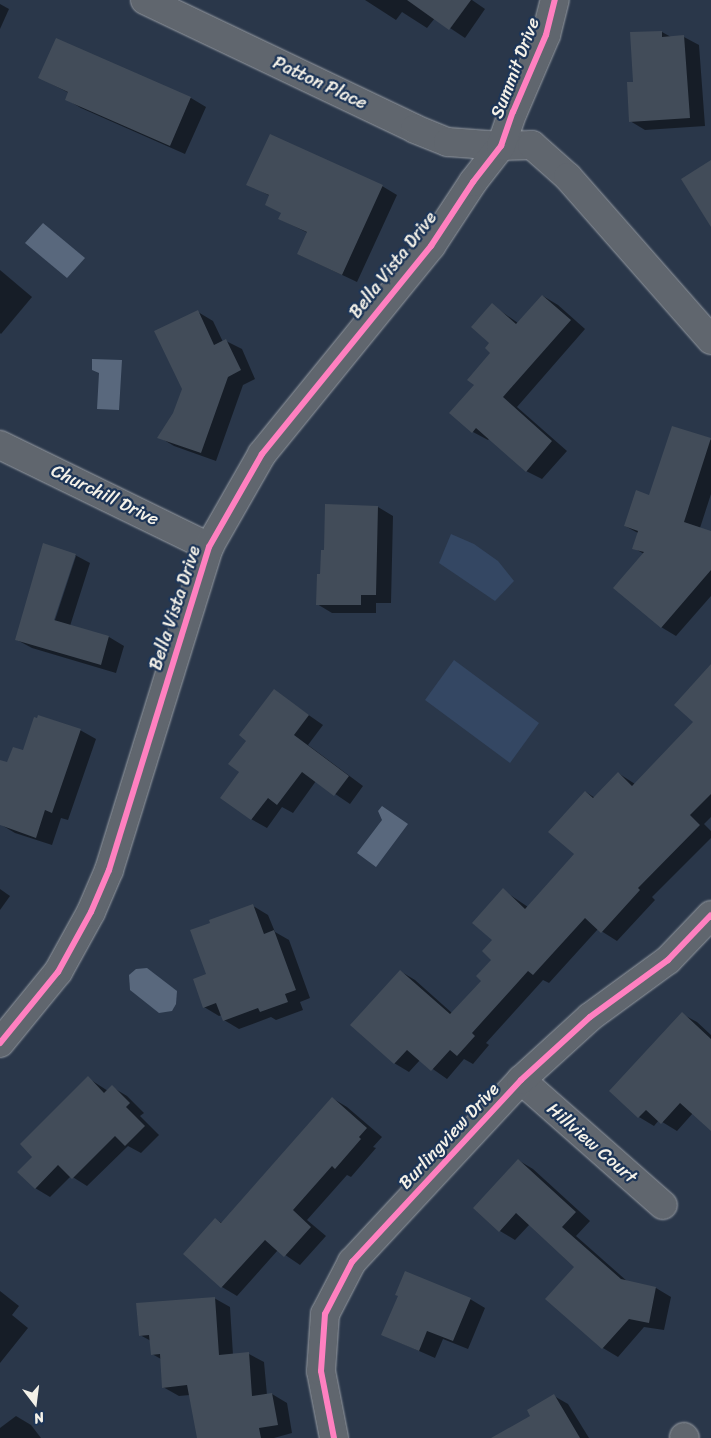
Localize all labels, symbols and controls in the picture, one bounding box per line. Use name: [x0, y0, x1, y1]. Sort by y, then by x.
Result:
street label: Summit Drive: [486, 15, 544, 121]
street label: Patton Place: [269, 52, 371, 114]
street label: Bella Vista Drive: [344, 207, 442, 323]
street label: Churchill Drive: [48, 460, 162, 530]
street label: Bella Vista Drive: [145, 542, 205, 674]
street label: Burlingview Drive: [394, 1078, 504, 1194]
street label: Hillview Court: [543, 1098, 641, 1188]
north arrow: [10, 1378, 60, 1428]
text: N: [31, 1405, 47, 1431]

